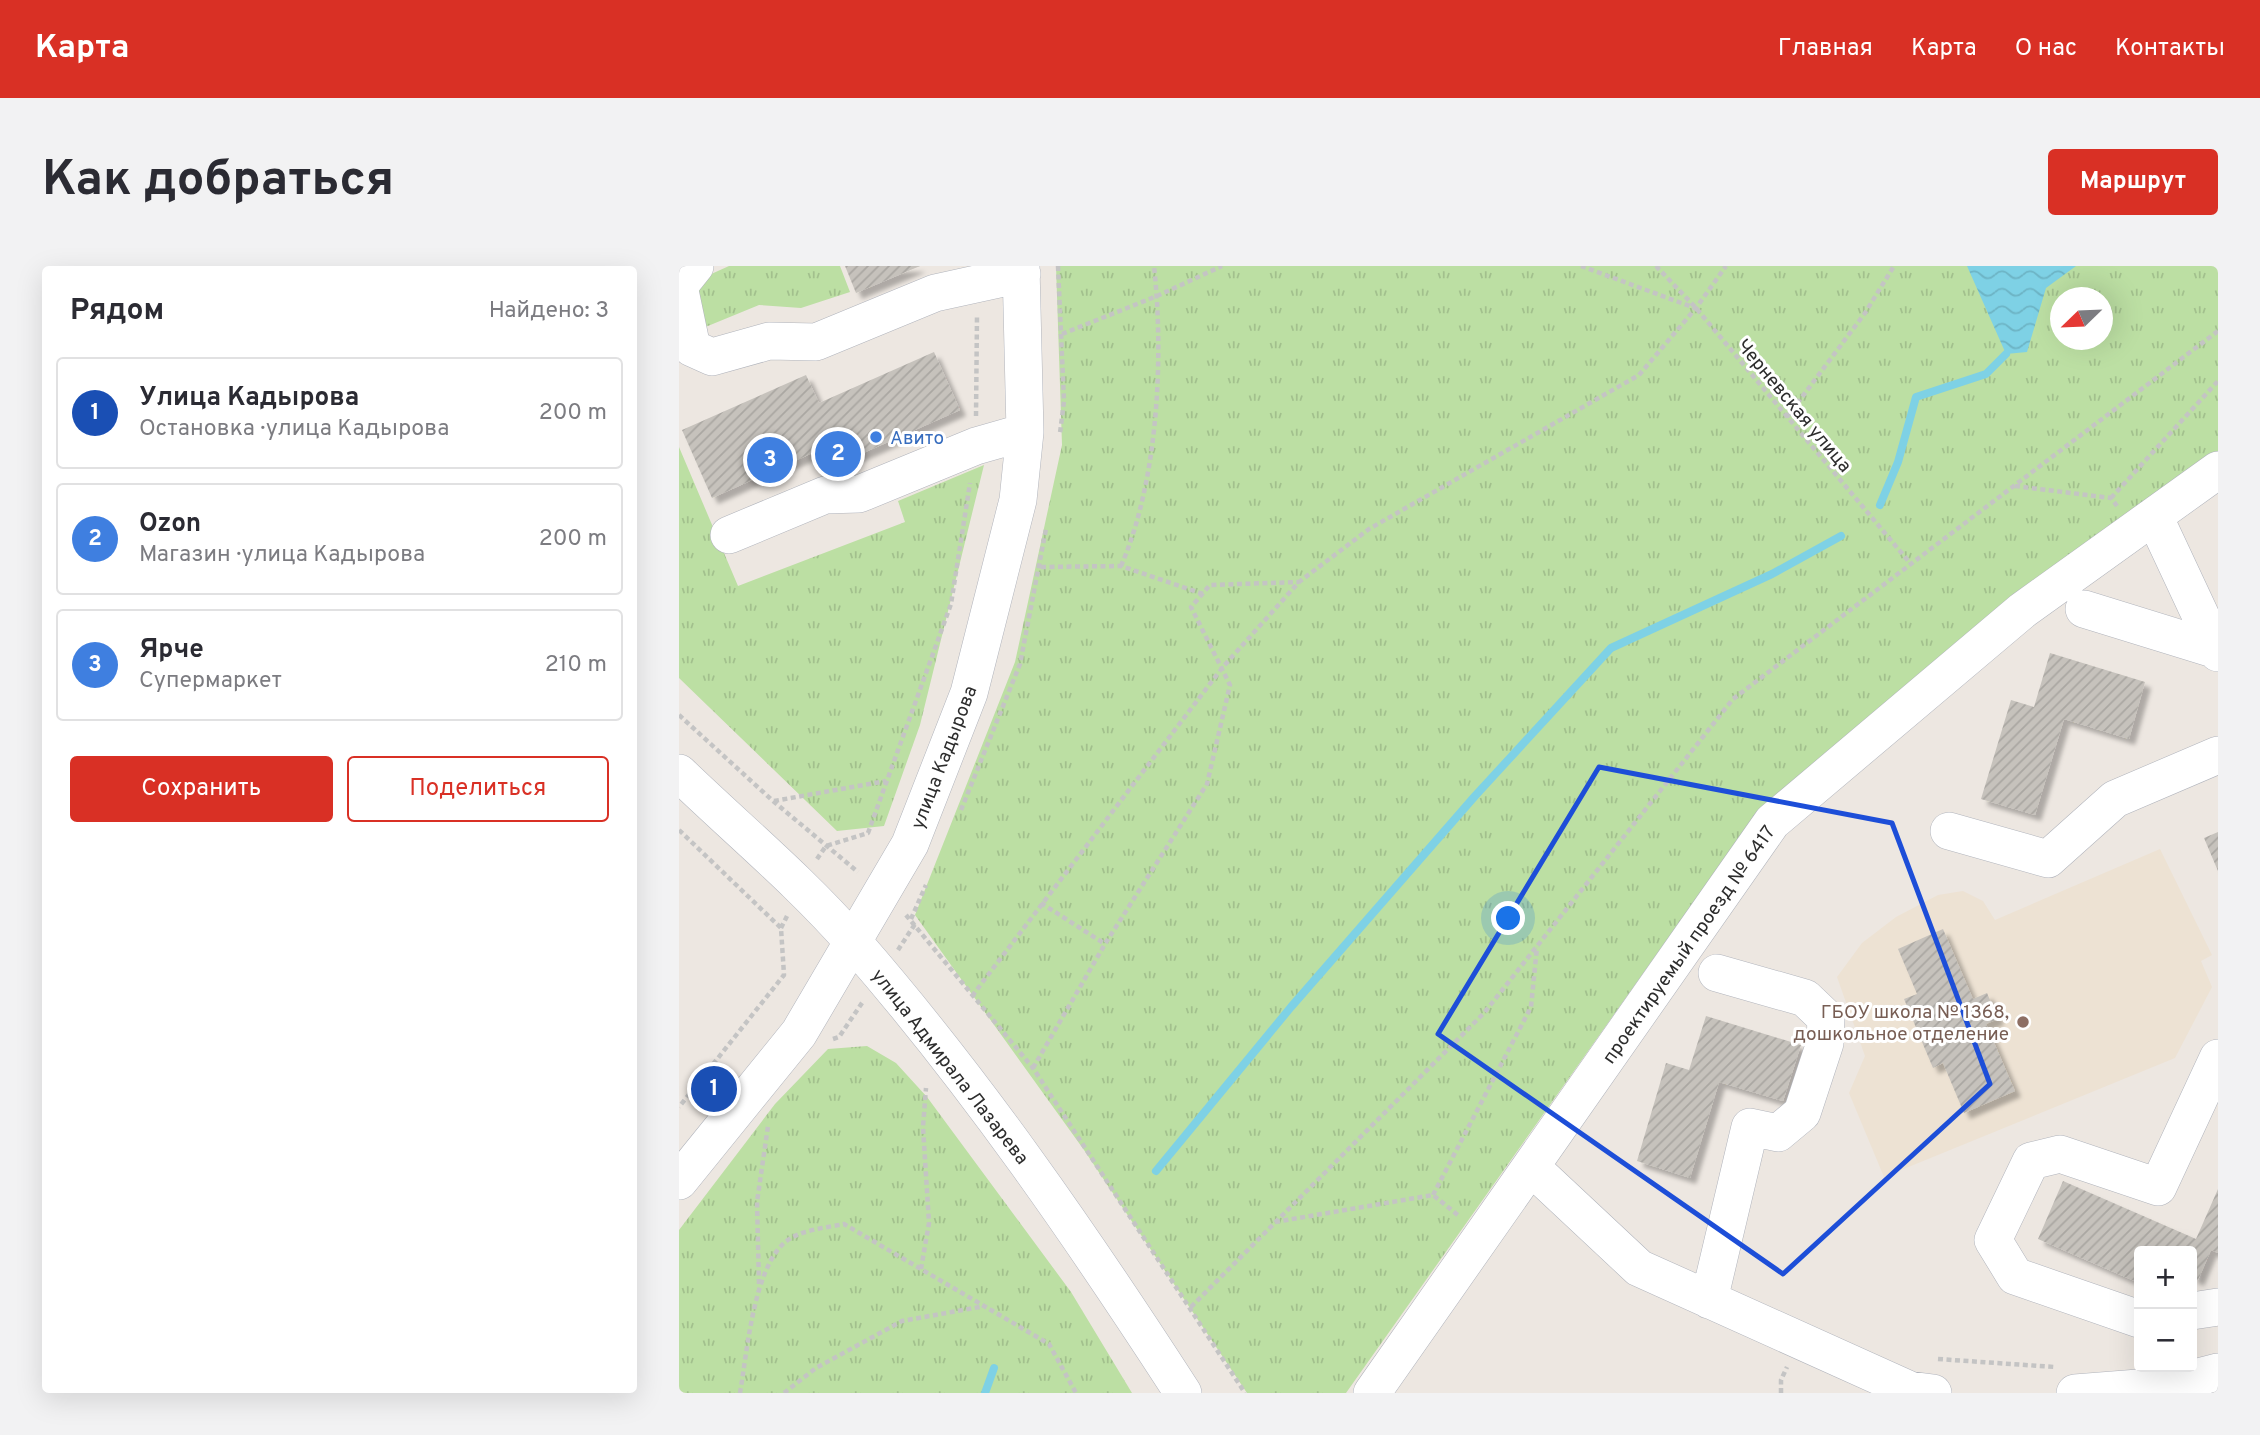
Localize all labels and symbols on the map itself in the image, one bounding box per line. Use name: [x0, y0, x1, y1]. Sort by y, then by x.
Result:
north arrow: [2050, 287, 2113, 350]
street label: Черневская улица: [1731, 335, 1856, 478]
place label: Авито: [890, 427, 944, 451]
pin: 2: [815, 428, 861, 480]
marker: Авито: [868, 429, 884, 445]
pin: 3: [747, 434, 793, 486]
street label: улица Кадырова: [906, 683, 983, 833]
street label: проектируемый проезд № 6417: [1598, 821, 1781, 1069]
your location: [1491, 901, 1525, 935]
street label: улица Адмирала Лазарева: [865, 965, 1033, 1170]
place label: ГБОУ школа № 1368, дошкольное отделение: [1793, 1001, 2009, 1047]
marker: ГБОУ школа № 1368, дошкольное отделение: [2015, 1014, 2031, 1030]
pin: 1: [691, 1063, 737, 1115]

